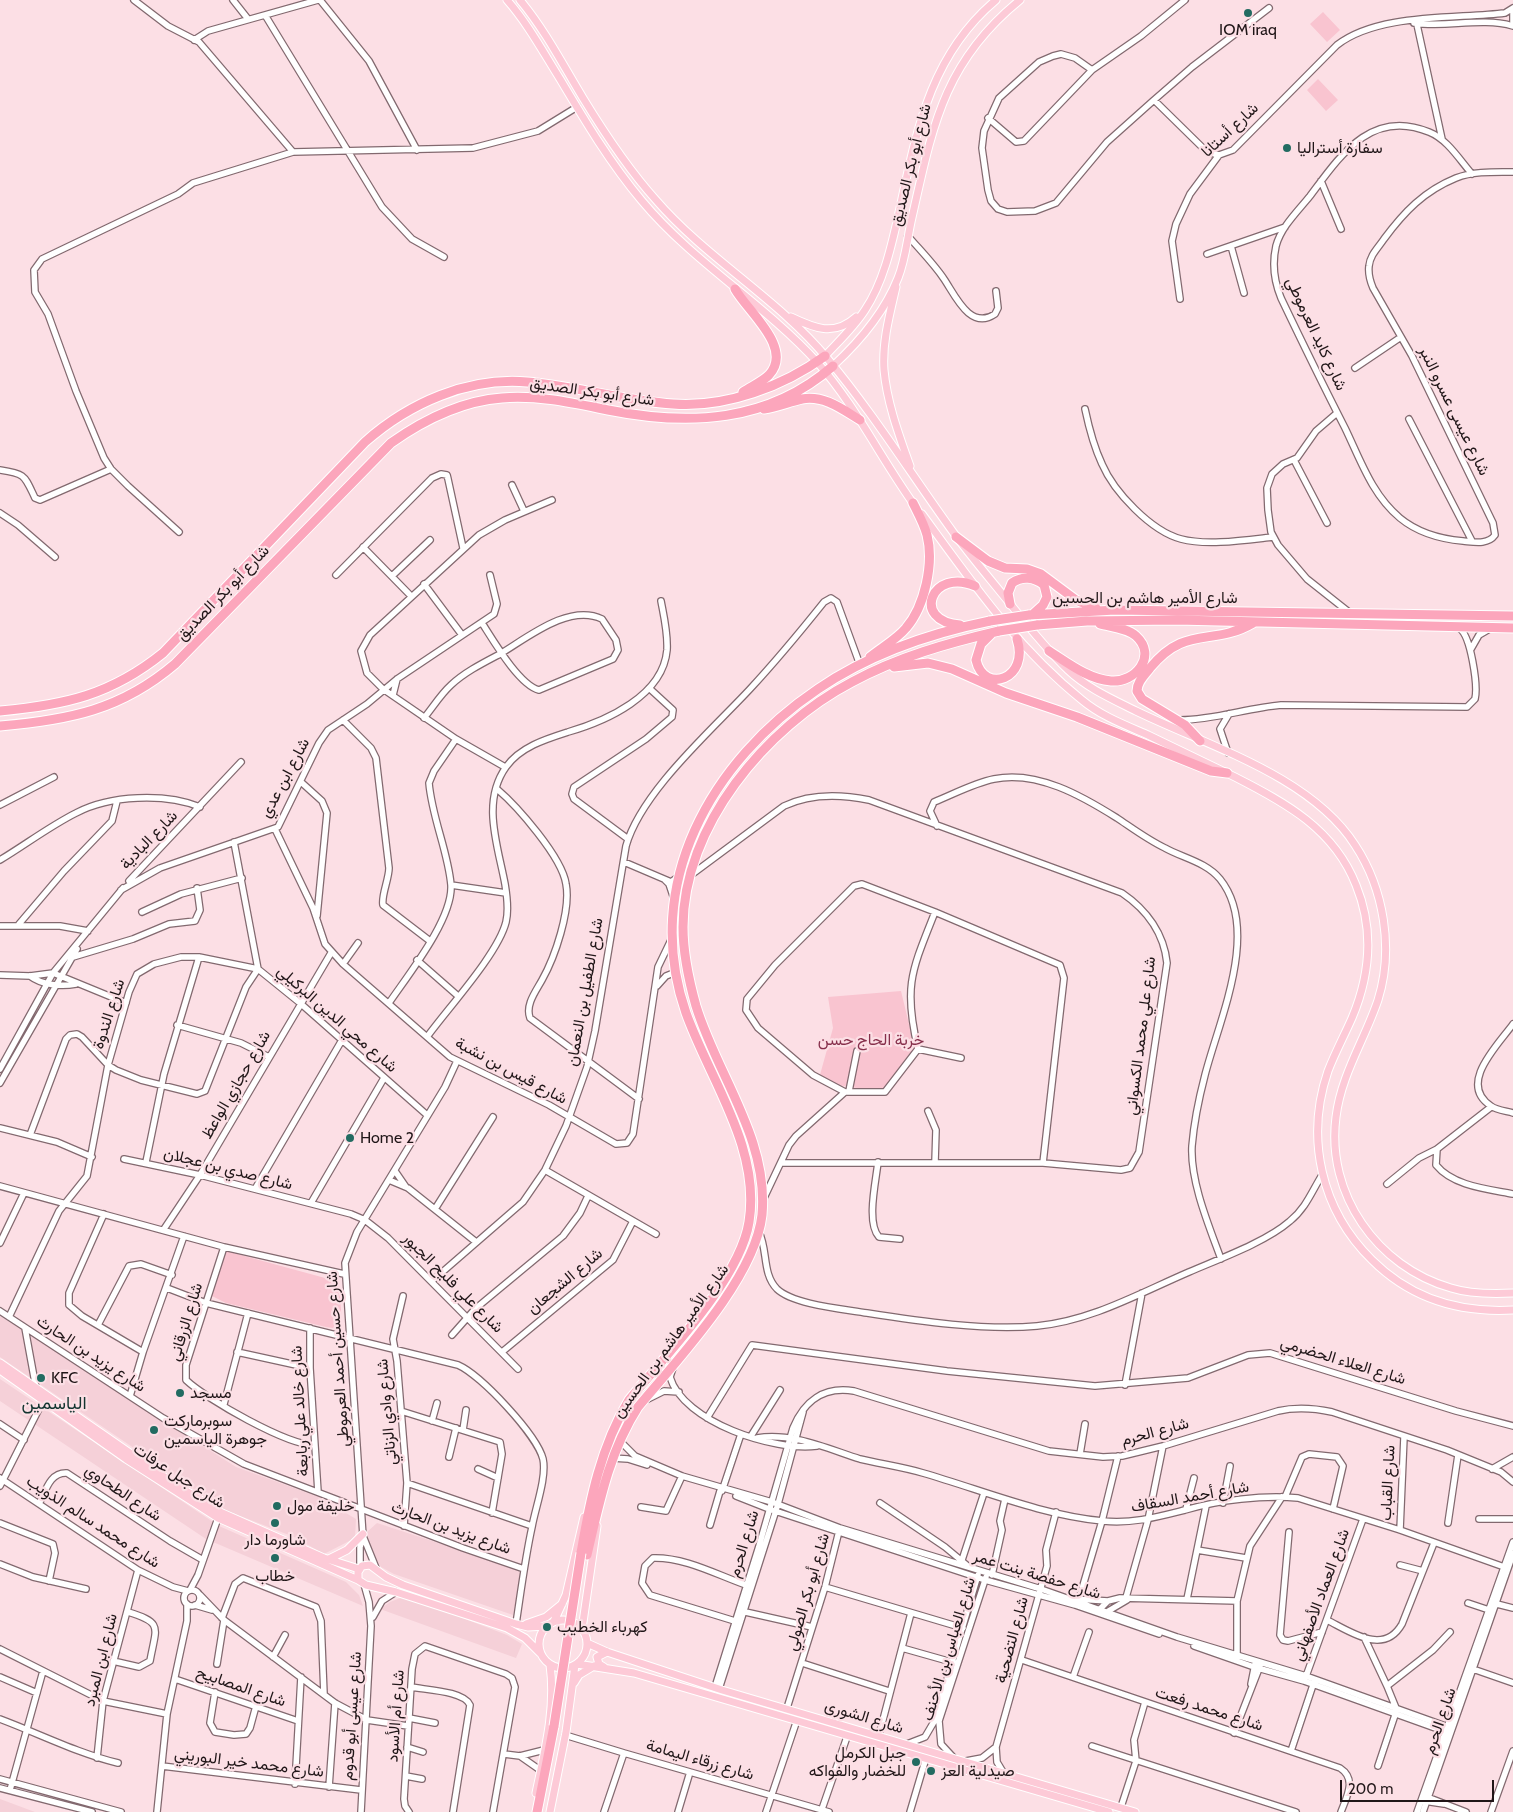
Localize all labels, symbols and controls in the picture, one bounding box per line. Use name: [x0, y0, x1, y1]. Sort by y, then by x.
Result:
marker: IOM iraq: [1242, 7, 1254, 19]
place label: IOM iraq: [1219, 20, 1277, 40]
street label: شارع أستانا: [1197, 99, 1263, 161]
street label: شارع أبو بكر الصديق: [887, 102, 935, 228]
place label: سفارة أستراليا: [1297, 138, 1383, 158]
marker: سفارة أستراليا: [1281, 142, 1293, 154]
street label: شارع كايد العرموطي: [1281, 274, 1351, 394]
street label: شارع عيسى عسرو النبر: [1414, 343, 1494, 479]
street label: شارع أبو بكر الصديق: [529, 374, 655, 410]
street label: شارع أبو بكر الصديق: [173, 541, 273, 645]
street label: شارع الأمير هاشم بن الحسين: [1052, 588, 1238, 608]
street label: شارع ابن عدي: [256, 735, 314, 821]
street label: شارع البادية: [116, 806, 182, 874]
street label: شارع الطفيل بن النعمان: [562, 916, 608, 1068]
street label: شارع علي محمد الكسواني: [1122, 956, 1160, 1116]
street label: شارع محي الدين البركيلي: [273, 961, 401, 1077]
street label: شارع الندوة: [89, 977, 129, 1051]
street label: شارع حجازي الواعظ: [197, 1028, 275, 1142]
park label: خربة الحاج حسن: [818, 1030, 924, 1050]
street label: شارع قيس بن نشبة: [452, 1033, 570, 1109]
place label: Home 2: [360, 1128, 414, 1148]
marker: Home 2: [344, 1132, 356, 1144]
street label: شارع صدي بن عجلان: [162, 1144, 294, 1194]
street label: شارع علي فليح الجبور: [399, 1229, 507, 1337]
street label: شارع الشجعان: [523, 1244, 607, 1318]
street label: شارع الأمير هاشم بن الحسين: [609, 1260, 733, 1422]
street label: شارع حسين أحمد العرموطي: [322, 1271, 354, 1447]
street label: شارع الزرقاني: [165, 1281, 207, 1363]
street label: شارع يزيد بن الحارث: [33, 1312, 149, 1396]
street label: شارع العلاء الحضرمي: [1278, 1333, 1408, 1389]
street label: شارع خالد علي ربابعة: [287, 1345, 313, 1477]
street label: شارع وادي الزناتي: [373, 1358, 401, 1466]
place label: KFC: [51, 1368, 78, 1388]
marker: KFC: [35, 1372, 47, 1384]
place label: مسجد: [190, 1383, 231, 1403]
marker: مسجد: [174, 1387, 186, 1399]
district label: الياسمين: [21, 1393, 87, 1415]
place label: سوبرماركت جوهرة الياسمين: [164, 1411, 267, 1449]
street label: شارع الحرم: [1119, 1414, 1191, 1450]
marker: سوبرماركت جوهرة الياسمين: [148, 1424, 160, 1436]
street label: شارع جبل عرفات: [130, 1439, 228, 1513]
street label: شارع القباب: [1376, 1445, 1400, 1521]
street label: شارع الطحاوي: [81, 1460, 165, 1526]
street label: شارع محمد سالم الذويب: [23, 1472, 163, 1572]
street label: شارع أحمد السقاف: [1130, 1477, 1250, 1517]
place label: خليفة مول: [287, 1496, 354, 1516]
street label: شارع يزيد بن الحارث: [388, 1497, 514, 1559]
marker: خليفة مول: [271, 1500, 283, 1512]
street label: شارع الحرم: [725, 1508, 763, 1580]
marker: شاورما دار: [269, 1517, 281, 1529]
street label: شارع العماد الأصفهاني: [1288, 1526, 1354, 1664]
place label: شاورما دار: [244, 1530, 306, 1550]
street label: شارع أبو بكر الصولي: [782, 1531, 834, 1653]
street label: شارع حفصة بنت عمر: [971, 1546, 1103, 1604]
marker: خطاب: [269, 1552, 281, 1564]
place label: خطاب: [255, 1566, 295, 1586]
street label: شارع العباس بن الأحنف: [918, 1575, 980, 1723]
street label: شارع التضحية: [991, 1595, 1033, 1685]
street label: شارع ابن المبرد: [80, 1612, 122, 1708]
place label: كهرباء الخطيب: [557, 1617, 648, 1637]
marker: كهرباء الخطيب: [541, 1621, 553, 1633]
street label: شارع عيسى أبو قدوم: [338, 1651, 366, 1781]
street label: شارع المصابيح: [194, 1663, 288, 1711]
street label: شارع أم الأسود: [383, 1669, 409, 1763]
street label: شارع محمد رفعت: [1153, 1683, 1265, 1735]
street label: شارع الحرم: [1420, 1685, 1460, 1757]
street label: شارع الشورى: [822, 1696, 906, 1738]
street label: شارع زرقاء اليمامة: [644, 1735, 756, 1785]
place label: جبل الكرمل للخضار والفواكه: [809, 1743, 906, 1781]
street label: شارع محمد خير البوريني: [173, 1744, 325, 1782]
marker: جبل الكرمل للخضار والفواكه: [910, 1756, 922, 1768]
place label: صيدلية العز: [941, 1761, 1015, 1781]
marker: صيدلية العز: [925, 1765, 937, 1777]
scale bar: [1343, 1770, 1497, 1802]
text: 200 m: [1348, 1780, 1393, 1798]

